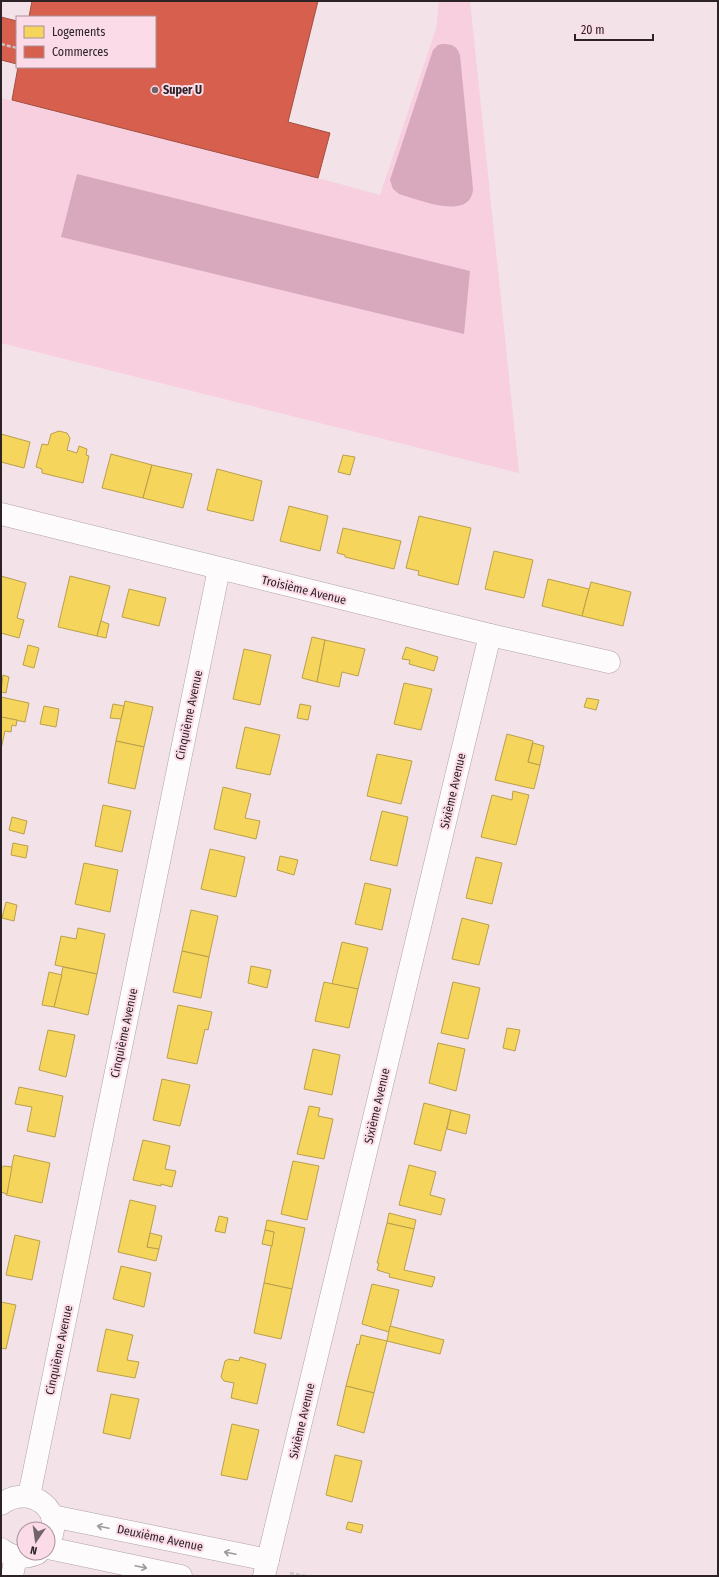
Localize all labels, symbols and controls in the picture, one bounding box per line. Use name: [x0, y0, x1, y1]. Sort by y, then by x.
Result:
legend: [16, 16, 156, 68]
scale bar: [575, 16, 653, 42]
text: 20 m: [581, 23, 605, 37]
text: Logements: [52, 25, 105, 39]
text: Commerces: [52, 45, 108, 59]
place label: Super U: [163, 83, 202, 97]
marker: Super U: [150, 85, 160, 95]
street label: Troisième Avenue: [260, 573, 348, 607]
street label: Cinquième Avenue: [173, 669, 205, 761]
street label: Sixième Avenue: [437, 752, 469, 830]
street label: Cinquième Avenue: [108, 987, 140, 1079]
street label: Sixième Avenue: [361, 1067, 393, 1145]
street label: Cinquième Avenue: [43, 1304, 75, 1396]
street label: Sixième Avenue: [286, 1382, 318, 1460]
north arrow: [16, 1521, 56, 1561]
one-way arrow: [96, 1522, 109, 1530]
street label: Deuxième Avenue: [116, 1522, 204, 1554]
text: N: [29, 1543, 39, 1557]
one-way arrow: [224, 1548, 237, 1556]
one-way arrow: [134, 1564, 147, 1572]

